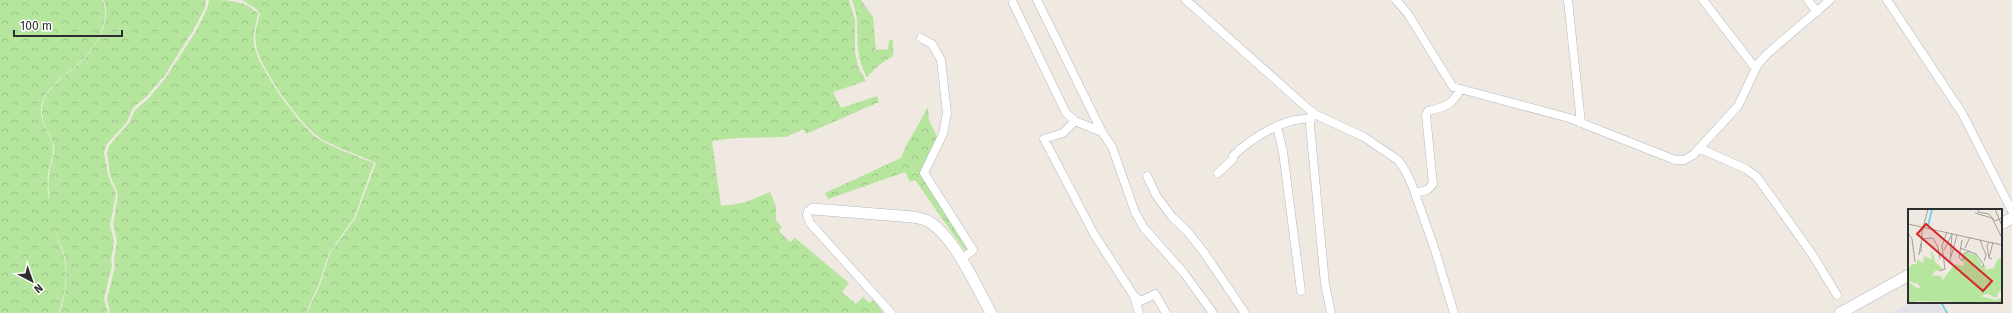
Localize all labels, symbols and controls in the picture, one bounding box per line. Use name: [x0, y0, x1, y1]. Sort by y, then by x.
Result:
scale bar: [14, 12, 122, 38]
text: 100 m: [20, 19, 52, 33]
inset map: [1908, 209, 2002, 303]
north arrow: [12, 261, 52, 301]
text: N: [31, 281, 45, 295]

